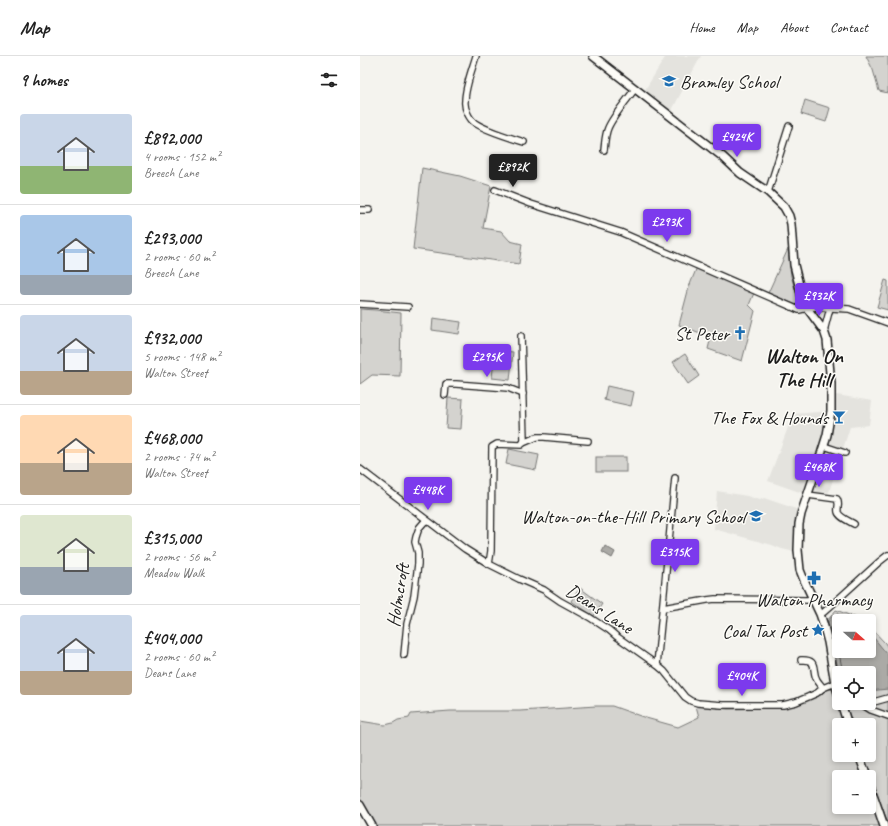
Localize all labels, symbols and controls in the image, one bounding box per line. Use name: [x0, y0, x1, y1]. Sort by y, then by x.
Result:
text: Map: [20, 16, 50, 40]
text: Home: [689, 19, 715, 36]
text: Map: [737, 19, 758, 36]
text: About: [780, 19, 808, 36]
text: Contact: [830, 19, 868, 36]
icon: filters: [318, 69, 340, 91]
text: 9 homes: [20, 70, 68, 91]
place label: Bramley School: [680, 70, 782, 94]
school or university icon: Bramley School: [661, 73, 677, 89]
pin: £424K: [709, 124, 765, 158]
text: £892,000: [144, 128, 201, 149]
text: £424K: [722, 129, 752, 145]
icon: home: [52, 130, 100, 178]
text: 4 rooms · 152 m²: [144, 149, 220, 165]
pin: £892K: [485, 154, 541, 188]
text: £892K: [498, 159, 528, 175]
text: Breech Lane: [144, 165, 198, 181]
pin: £293K: [639, 209, 695, 243]
text: £293K: [652, 214, 682, 230]
text: £293,000: [144, 228, 201, 249]
icon: home: [52, 231, 100, 279]
text: 2 rooms · 60 m²: [144, 249, 214, 265]
text: Breech Lane: [144, 265, 198, 281]
pin: £932K: [791, 283, 847, 317]
text: £932K: [804, 288, 834, 304]
place label: St Peter: [674, 322, 731, 346]
church icon: St Peter: [732, 325, 748, 341]
text: £932,000: [144, 328, 201, 349]
icon: home: [52, 331, 100, 379]
district label: Walton On The Hill: [765, 343, 844, 393]
pin: £295K: [459, 344, 515, 378]
text: 5 rooms · 148 m²: [144, 349, 220, 365]
text: £295K: [472, 349, 502, 365]
text: Walton Street: [144, 365, 207, 381]
place label: The Fox & Hounds: [711, 406, 830, 430]
bar icon: The Fox & Hounds: [831, 409, 847, 425]
text: £468,000: [144, 428, 201, 449]
icon: home: [52, 431, 100, 479]
text: 2 rooms · 74 m²: [144, 449, 214, 465]
pin: £468K: [791, 454, 847, 488]
text: £468K: [804, 459, 834, 475]
text: Walton Street: [144, 465, 207, 481]
pin: £448K: [400, 477, 456, 511]
text: £448K: [413, 482, 443, 498]
place label: Walton-on-the-Hill Primary School: [522, 505, 749, 529]
school or university icon: Walton-on-the-Hill Primary School: [748, 508, 764, 524]
text: £315,000: [144, 528, 201, 549]
icon: home: [52, 531, 100, 579]
pin: £315K: [647, 539, 703, 573]
text: £315K: [660, 544, 690, 560]
text: 2 rooms · 56 m²: [144, 549, 214, 565]
street label: Holmcroft: [381, 560, 415, 629]
text: Meadow Walk: [144, 565, 204, 581]
pharmacy icon: Walton Pharmacy: [806, 570, 822, 586]
street label: Deans Lane: [561, 578, 639, 640]
place label: Walton Pharmacy: [756, 588, 873, 612]
north arrow: [832, 614, 876, 658]
map controls: [832, 614, 876, 814]
place label: Coal Tax Post: [722, 619, 809, 643]
place icon: Coal Tax Post: [810, 622, 826, 638]
text: £404,000: [144, 628, 201, 649]
icon: home: [52, 631, 100, 679]
text: 2 rooms · 60 m²: [144, 649, 214, 665]
pin: £404K: [714, 663, 770, 697]
text: Deans Lane: [144, 665, 195, 681]
button: locate: [832, 666, 876, 710]
text: £404K: [727, 668, 757, 684]
button: +: [832, 718, 876, 762]
button: −: [832, 770, 876, 814]

